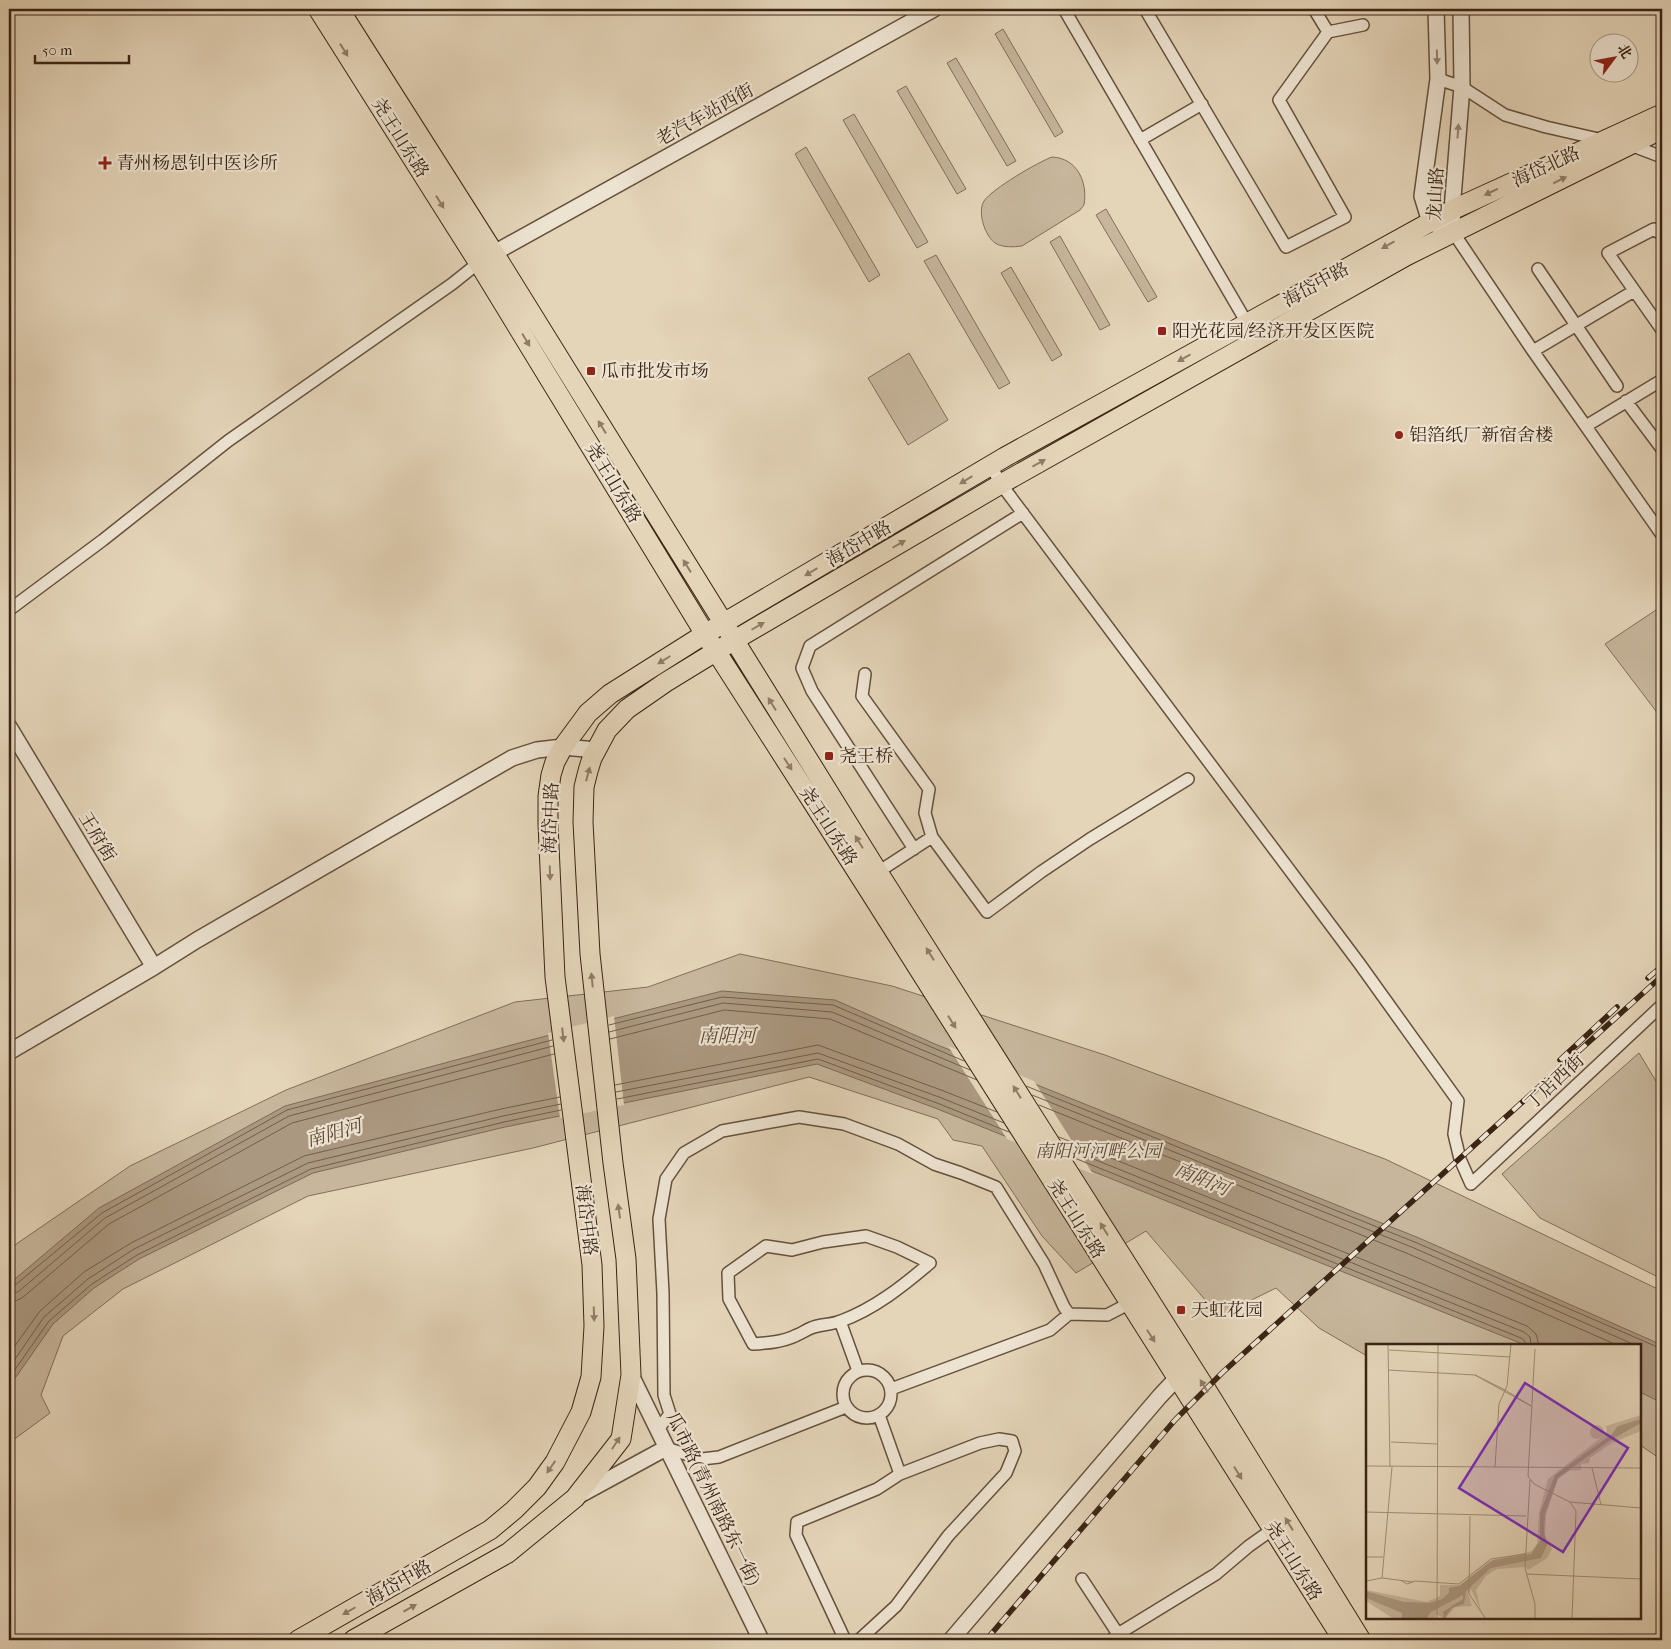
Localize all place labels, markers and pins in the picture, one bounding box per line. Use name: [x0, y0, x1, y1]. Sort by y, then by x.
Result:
place label: 青州杨恩钊中医诊所: [116, 153, 278, 174]
marker: 青州杨恩钊中医诊所: [98, 156, 112, 170]
place label: 阳光花园/经济开发区医院: [1172, 321, 1374, 342]
marker: 阳光花园/经济开发区医院: [1156, 325, 1168, 337]
place label: 瓜市批发市场: [601, 361, 709, 382]
marker: 瓜市批发市场: [585, 365, 597, 377]
place label: 铝箔纸厂新宿舍楼: [1409, 425, 1553, 446]
marker: 铝箔纸厂新宿舍楼: [1393, 429, 1405, 441]
place label: 尧王桥: [839, 746, 893, 767]
marker: 尧王桥: [823, 750, 835, 762]
place label: 天虹花园: [1191, 1300, 1263, 1321]
marker: 天虹花园: [1175, 1304, 1187, 1316]

